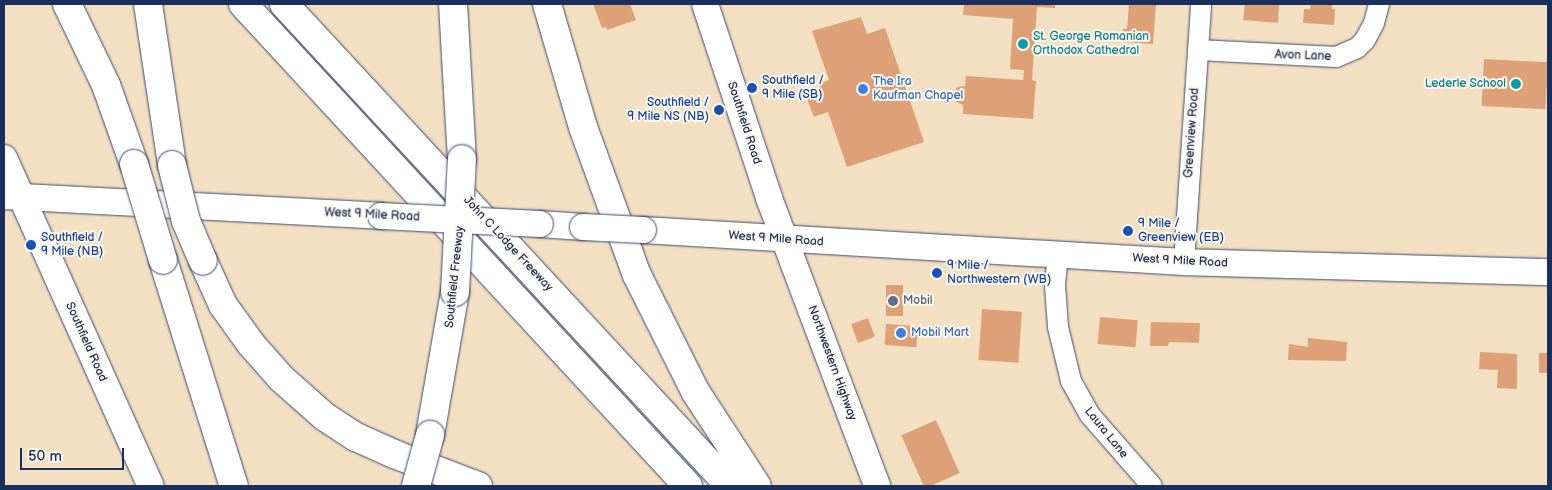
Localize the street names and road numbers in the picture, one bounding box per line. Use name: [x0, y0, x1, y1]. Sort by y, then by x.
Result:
street label: Avon Lane: [1274, 48, 1332, 64]
street label: Southfield Road: [724, 80, 764, 166]
street label: Greenview Road: [1182, 88, 1202, 178]
street label: John C Lodge Freeway: [460, 194, 556, 294]
street label: West 9 Mile Road: [324, 205, 420, 225]
street label: Southfield Freeway: [442, 225, 468, 329]
street label: West 9 Mile Road: [728, 228, 824, 250]
street label: West 9 Mile Road: [1132, 251, 1228, 271]
street label: Southfield Road: [62, 300, 110, 384]
street label: Northwestern Highway: [804, 303, 860, 423]
street label: Laura Lane: [1081, 405, 1131, 461]

